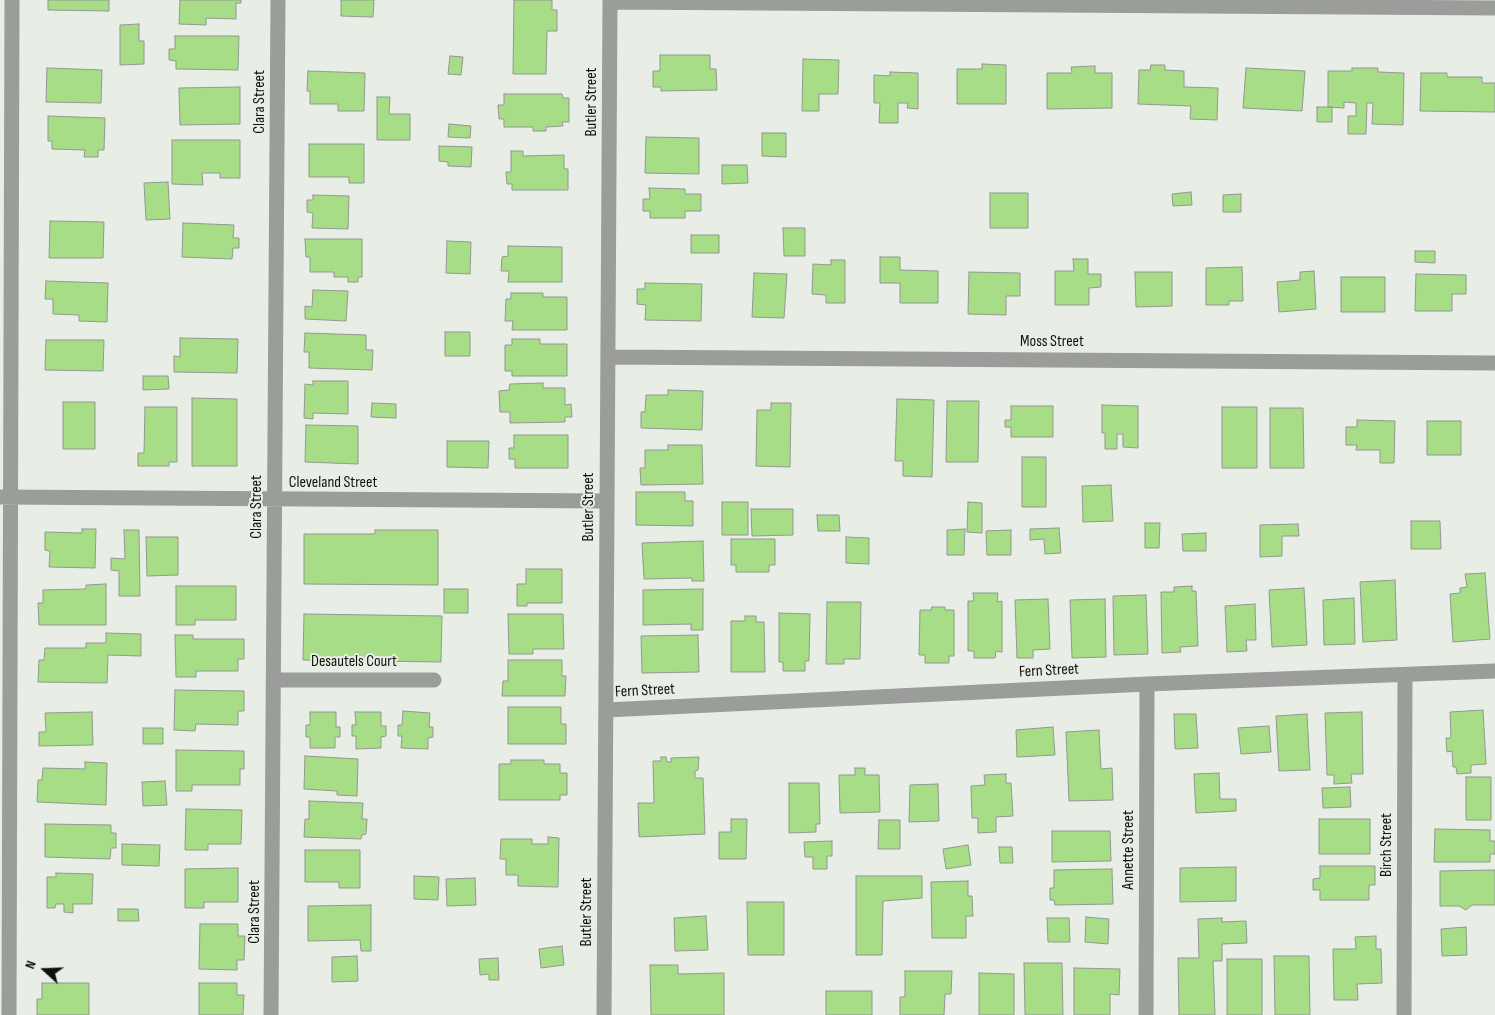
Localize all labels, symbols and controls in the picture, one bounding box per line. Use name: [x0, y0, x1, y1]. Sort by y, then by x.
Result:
street label: Butler Street: [582, 68, 602, 136]
street label: Clara Street: [250, 70, 270, 134]
street label: Moss Street: [1020, 332, 1084, 352]
street label: Cleveland Street: [289, 473, 377, 493]
street label: Butler Street: [579, 473, 599, 541]
street label: Clara Street: [247, 475, 267, 539]
street label: Desautels Court: [311, 652, 397, 672]
street label: Fern Street: [1019, 660, 1079, 682]
street label: Fern Street: [615, 680, 675, 702]
street label: Annette Street: [1119, 810, 1139, 890]
street label: Birch Street: [1377, 813, 1397, 877]
street label: Butler Street: [577, 878, 597, 946]
street label: Clara Street: [245, 880, 265, 944]
north arrow: [20, 945, 70, 995]
text: N: [21, 958, 40, 971]

